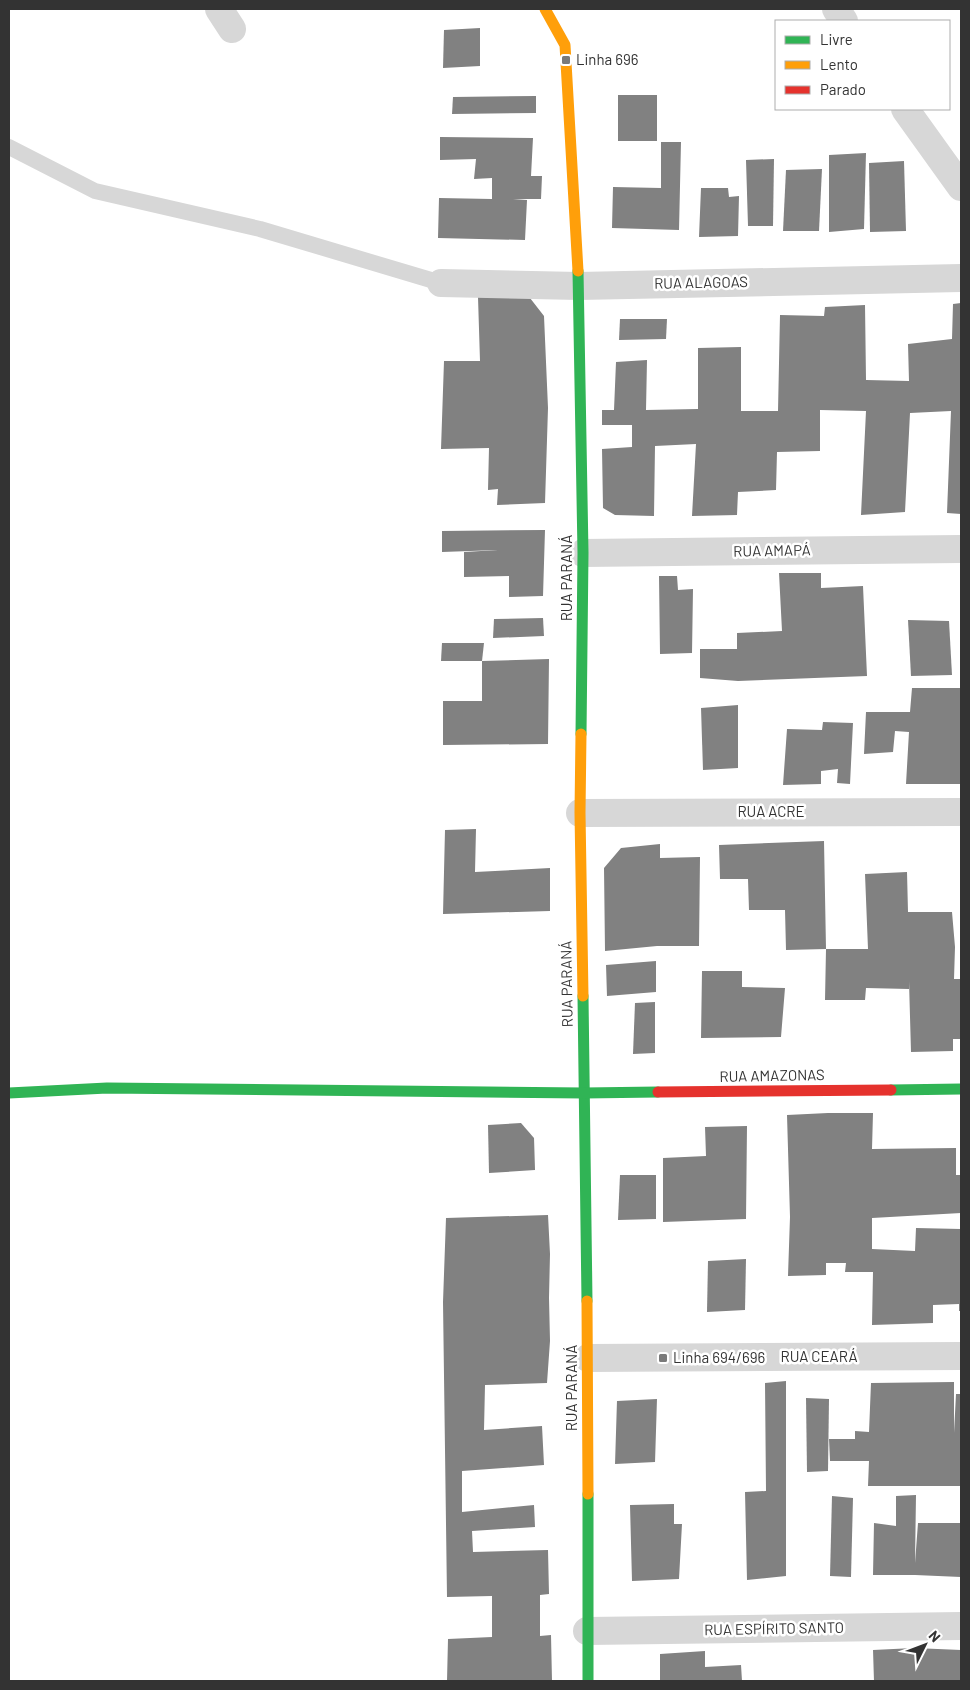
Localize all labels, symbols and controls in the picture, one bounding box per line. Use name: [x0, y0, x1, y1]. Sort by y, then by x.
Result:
legend: [775, 20, 950, 110]
text: Livre: [820, 30, 853, 48]
place label: Linha 696: [576, 50, 638, 68]
marker: Linha 696: [560, 54, 572, 66]
text: Lento: [820, 55, 858, 73]
text: Parado: [820, 80, 866, 98]
street label: RUA ALAGOAS: [654, 272, 748, 292]
street label: RUA PARANÁ: [557, 535, 575, 621]
street label: RUA AMAPÁ: [733, 540, 811, 560]
street label: RUA ACRE: [737, 802, 805, 820]
street label: RUA PARANÁ: [556, 941, 576, 1027]
street label: RUA AMAZONAS: [719, 1065, 825, 1085]
street label: RUA PARANÁ: [562, 1345, 580, 1431]
street label: RUA CEARÁ: [780, 1347, 858, 1365]
place label: Linha 694/696: [673, 1348, 765, 1366]
marker: Linha 694/696: [657, 1352, 669, 1364]
street label: RUA ESPÍRITO SANTO: [704, 1618, 844, 1638]
north arrow: [900, 1620, 950, 1670]
text: N: [926, 1627, 944, 1645]

